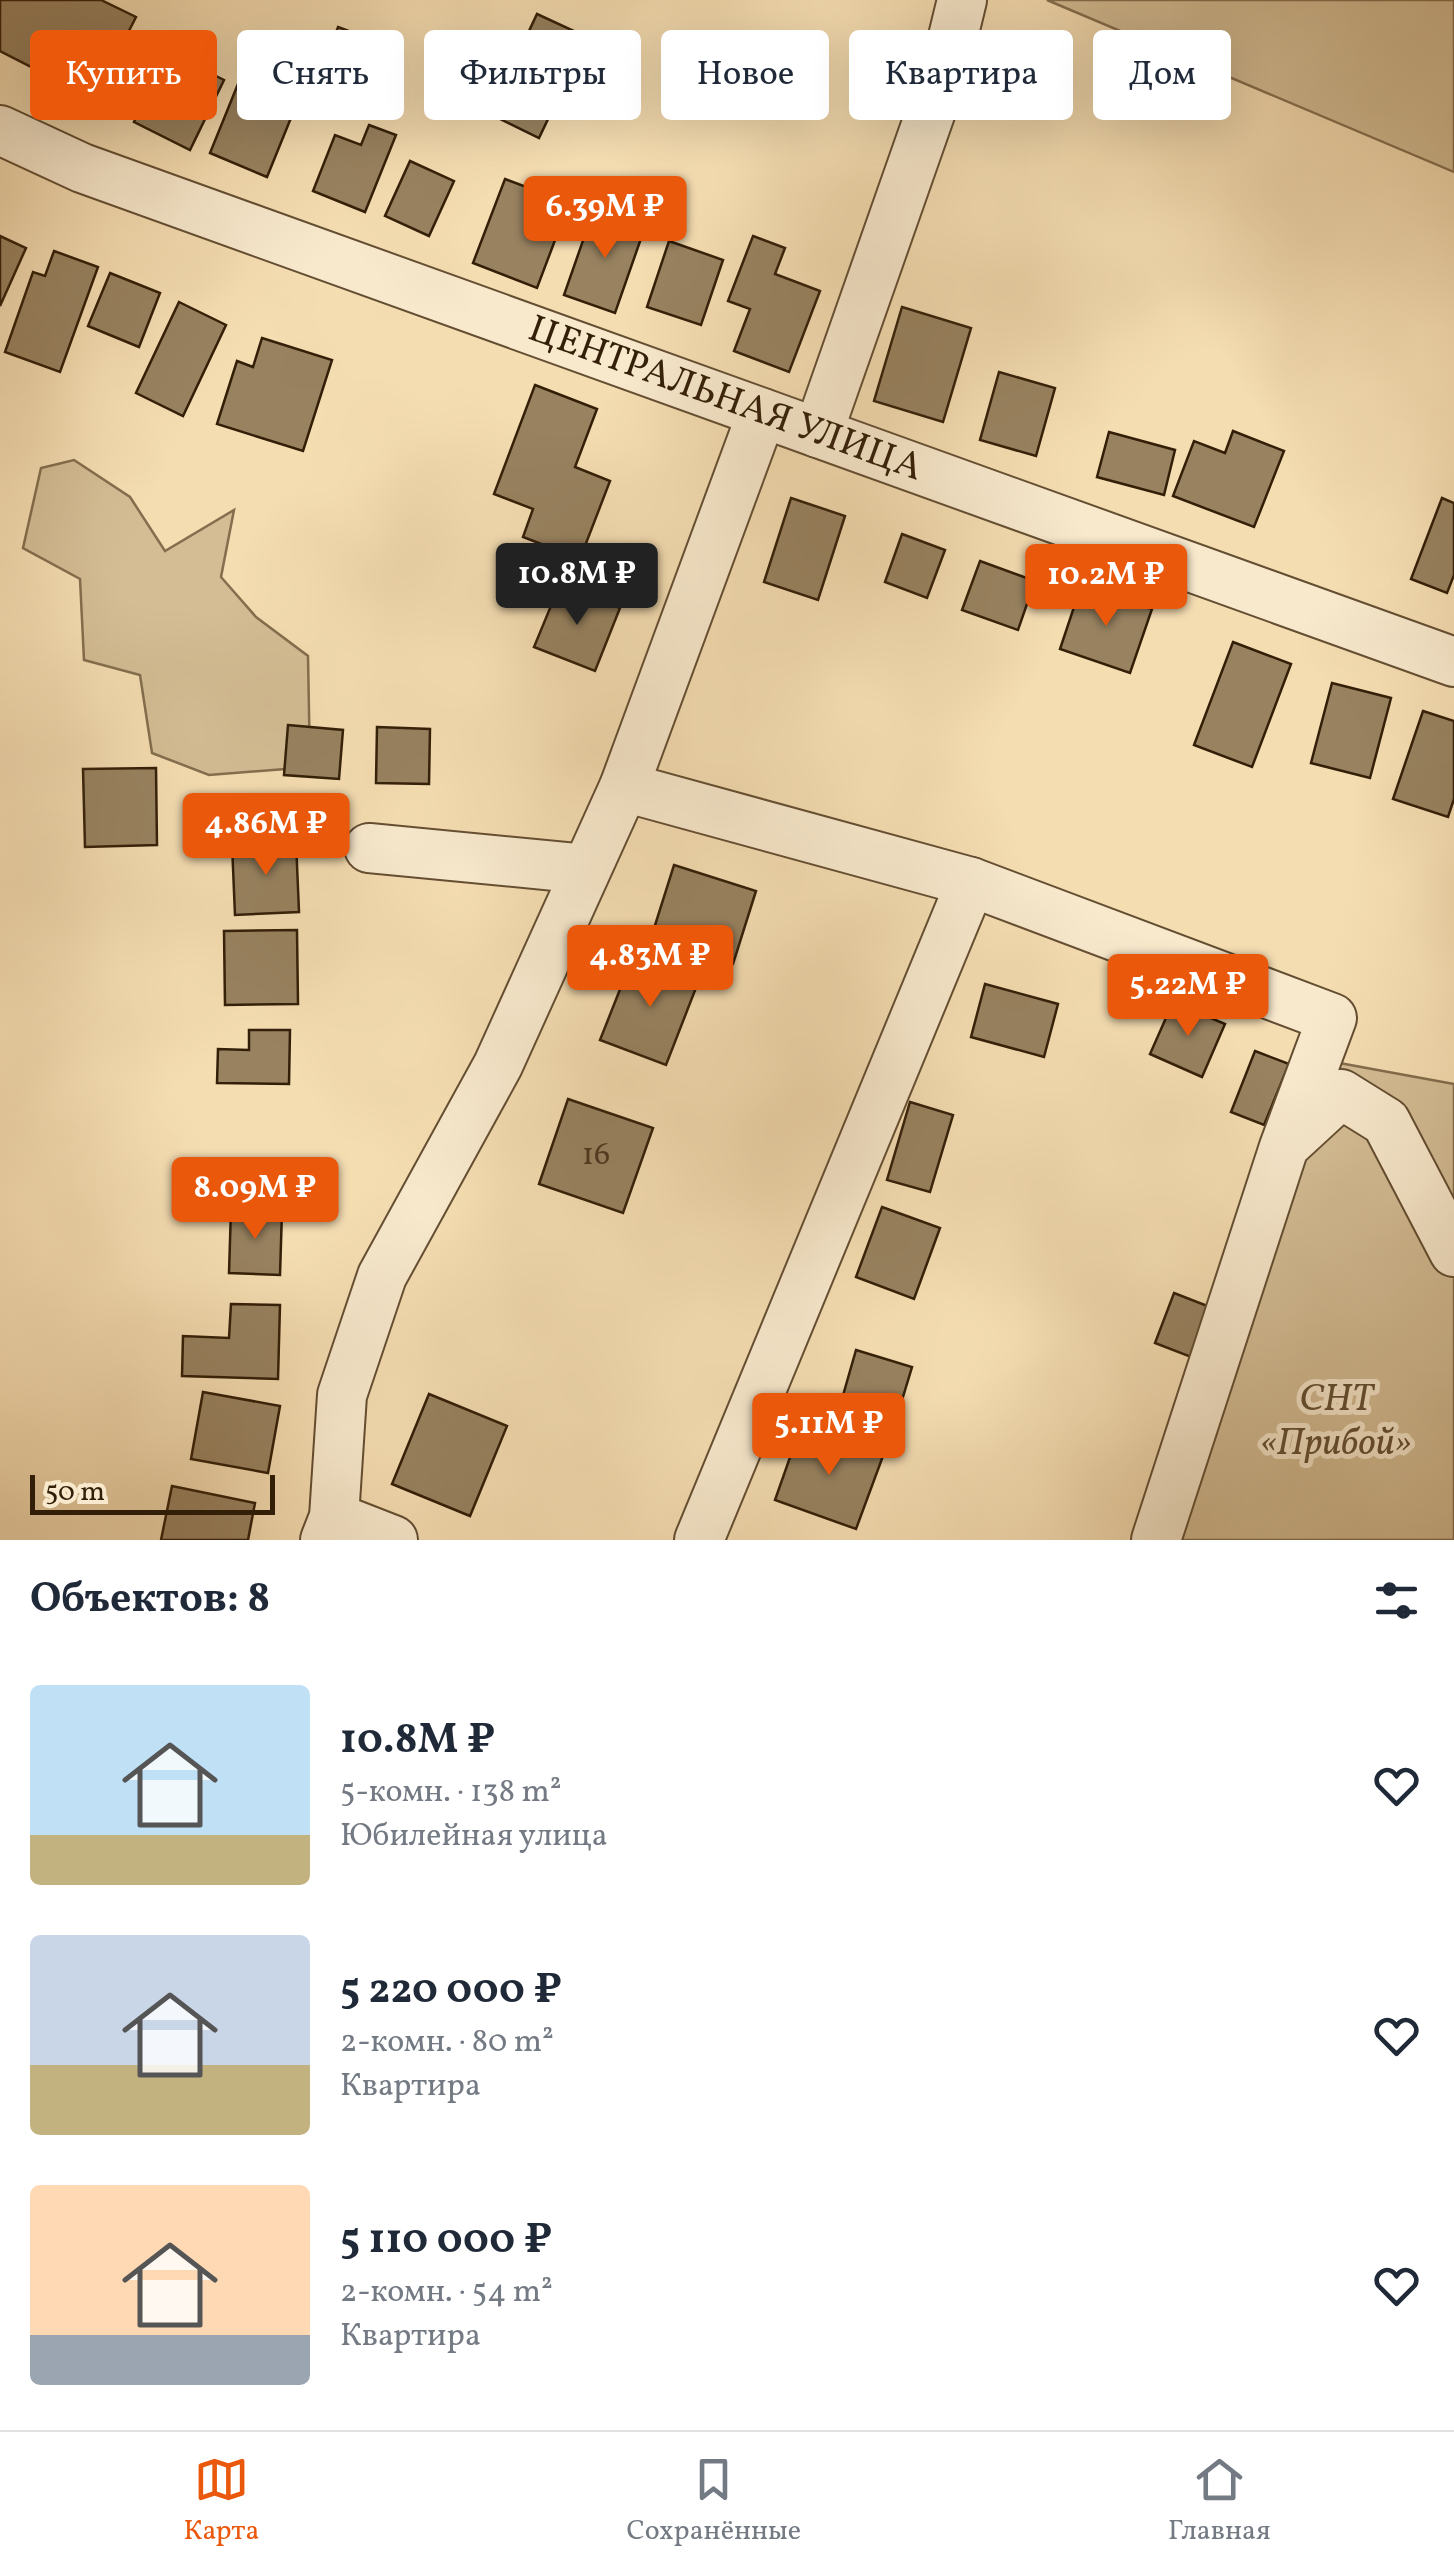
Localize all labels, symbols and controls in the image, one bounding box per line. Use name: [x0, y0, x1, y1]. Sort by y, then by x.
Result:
chip: Купить: [30, 30, 217, 120]
chip: Снять: [237, 30, 404, 120]
chip: Фильтры: [424, 30, 641, 120]
chip: Новое: [661, 30, 829, 120]
chip: Квартира: [849, 30, 1073, 120]
chip: Дом: [1093, 30, 1231, 120]
pin: 6.39M ₽: [513, 176, 697, 261]
text: 6.39M ₽: [546, 186, 664, 230]
street label: ЦЕНТРАЛЬНАЯ УЛИЦА: [521, 304, 929, 496]
pin: 10.8M ₽: [485, 543, 669, 628]
pin: 10.2M ₽: [1014, 544, 1198, 629]
text: 10.8M ₽: [518, 553, 636, 597]
text: 10.2M ₽: [1047, 554, 1165, 598]
pin: 4.86M ₽: [174, 793, 358, 878]
text: 4.86M ₽: [205, 803, 327, 847]
pin: 4.83M ₽: [558, 925, 742, 1010]
text: 4.83M ₽: [589, 935, 711, 979]
pin: 5.22M ₽: [1096, 954, 1280, 1039]
text: 5.22M ₽: [1129, 964, 1247, 1008]
house number: 16: [582, 1134, 610, 1178]
pin: 8.09M ₽: [163, 1157, 347, 1242]
text: 8.09M ₽: [194, 1167, 316, 1211]
park label: СНТ «Прибой»: [1260, 1374, 1412, 1471]
pin: 5.11M ₽: [737, 1393, 921, 1478]
text: 5.11M ₽: [774, 1403, 884, 1447]
scale bar: [30, 1470, 275, 1514]
text: 50 m: [45, 1473, 105, 1512]
text: Объектов: 8: [30, 1571, 270, 1630]
icon: filters: [1369, 1573, 1424, 1628]
text: 10.8M ₽: [340, 1712, 495, 1771]
icon: home: [110, 1725, 230, 1845]
icon: heart: [1369, 1758, 1424, 1813]
text: 5-комн. · 138 m²: [340, 1771, 562, 1815]
text: Юбилейная улица: [340, 1815, 608, 1859]
text: 5 220 000 ₽: [340, 1962, 562, 2021]
icon: home: [110, 1975, 230, 2095]
icon: heart: [1369, 2008, 1424, 2063]
text: 2-комн. · 80 m²: [340, 2021, 554, 2065]
text: Квартира: [340, 2065, 481, 2109]
text: 5 110 000 ₽: [340, 2212, 552, 2271]
icon: home: [110, 2225, 230, 2345]
icon: heart: [1369, 2258, 1424, 2313]
text: 2-комн. · 54 m²: [340, 2271, 553, 2315]
text: Квартира: [340, 2315, 481, 2359]
tab: Карта: [183, 2452, 259, 2551]
tab: Сохранённые: [626, 2452, 801, 2551]
tab: Главная: [1168, 2452, 1271, 2551]

